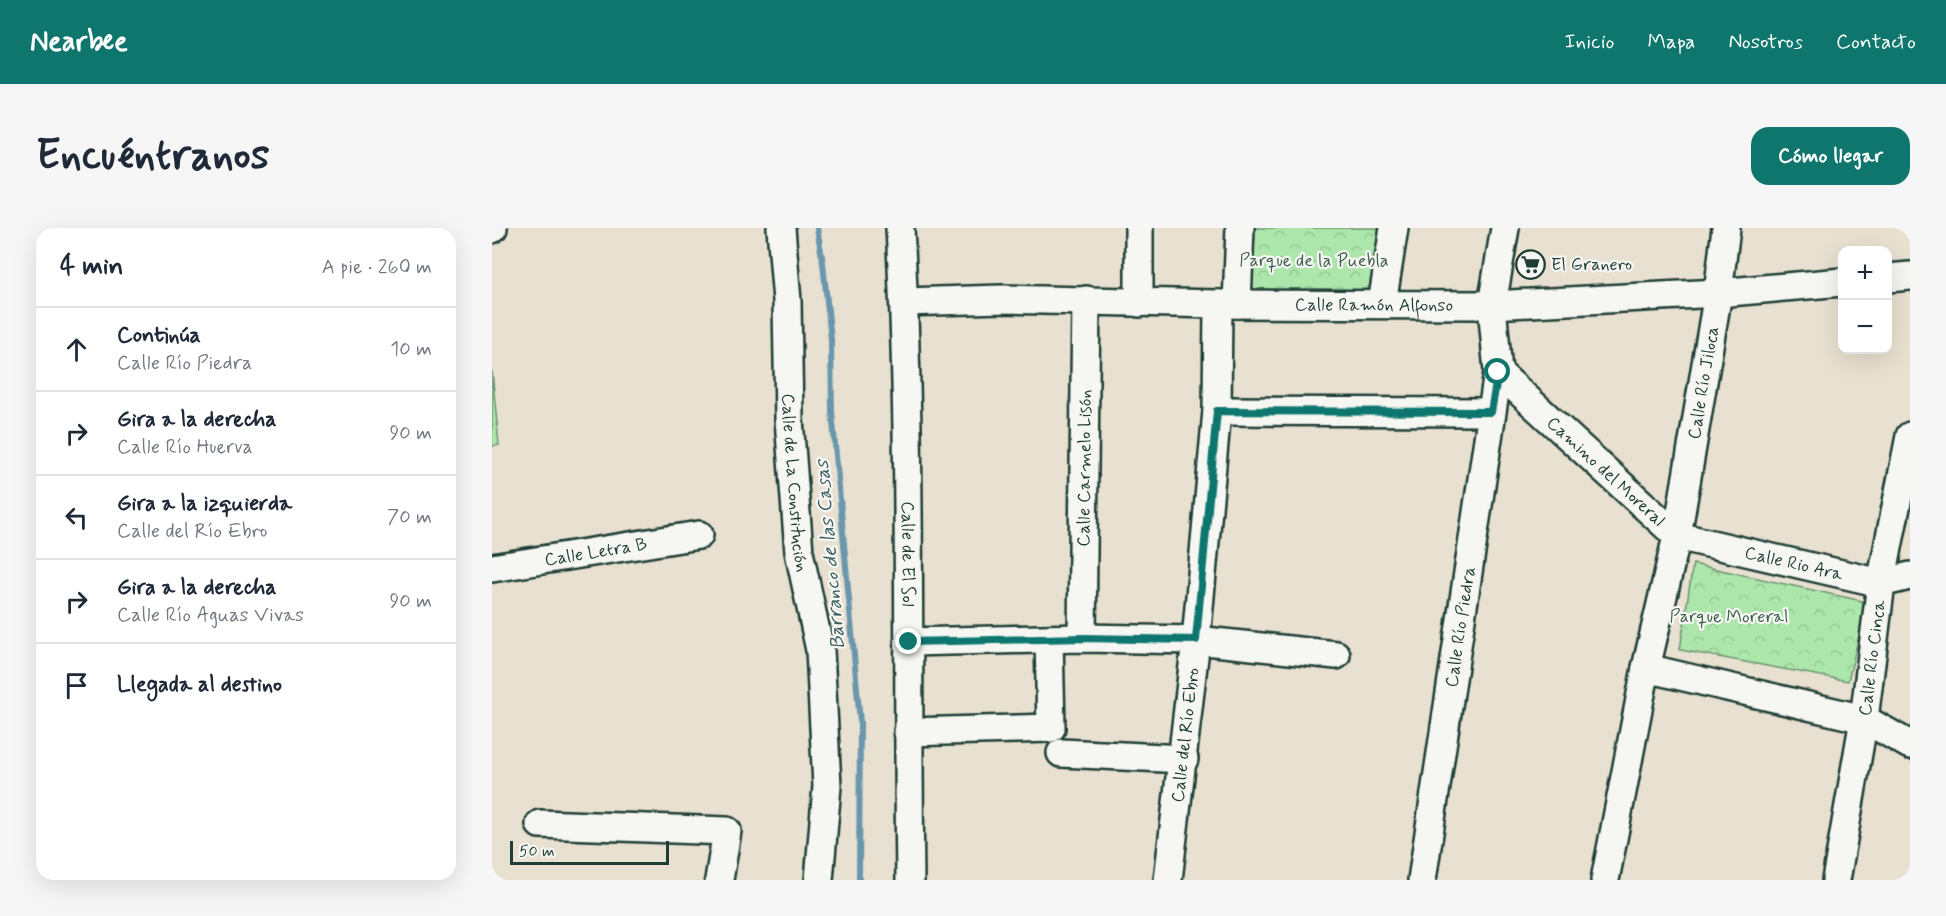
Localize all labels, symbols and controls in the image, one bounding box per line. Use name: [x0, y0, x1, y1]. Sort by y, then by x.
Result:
text: Nearbee: [30, 24, 128, 61]
text: Inicio: [1565, 28, 1615, 56]
text: Mapa: [1648, 28, 1695, 56]
text: Nosotros: [1728, 28, 1803, 56]
text: Contacto: [1836, 28, 1916, 56]
button: Cómo llegar: [1751, 127, 1910, 185]
text: Encuéntranos: [36, 129, 269, 184]
map controls: [1838, 246, 1892, 354]
button: +: [1838, 246, 1892, 300]
supermarket icon: El Granero: [1514, 248, 1546, 280]
park label: Parque de la Puebla: [1239, 249, 1389, 273]
text: 4 min: [60, 250, 123, 284]
place label: El Granero: [1551, 253, 1632, 277]
text: A pie · 260 m: [322, 254, 432, 281]
street label: Calle Ramón Alfonso: [1295, 293, 1453, 320]
button: −: [1838, 300, 1892, 354]
text: Continúa: [117, 322, 201, 350]
street label: Calle Río Jiloca: [1683, 325, 1725, 441]
icon: ahead: [60, 333, 93, 366]
text: 10 m: [390, 336, 432, 363]
text: Calle Río Piedra: [117, 350, 252, 377]
route start: [1484, 358, 1510, 384]
street label: Calle Carmelo Lisón: [1072, 389, 1098, 547]
street label: Calle de La Constitución: [776, 393, 814, 574]
text: Gira a la derecha: [117, 406, 277, 434]
street label: Camino del Moreral: [1541, 411, 1670, 532]
icon: right: [60, 417, 93, 450]
text: 90 m: [389, 420, 432, 447]
text: Calle Río Huerva: [117, 434, 253, 461]
water label: Barranco de las Casas: [809, 457, 852, 651]
text: Gira a la izquierda: [117, 490, 292, 518]
icon: left: [60, 501, 93, 534]
street label: Calle de El Sol: [895, 501, 920, 607]
text: 70 m: [387, 504, 432, 531]
text: Calle del Río Ebro: [117, 518, 267, 545]
street label: Calle Letra B: [543, 532, 649, 572]
street label: Calle Rio Ara: [1742, 541, 1845, 587]
street label: Calle Río Piedra: [1440, 565, 1482, 689]
text: Gira a la derecha: [117, 574, 277, 602]
icon: right: [60, 585, 93, 618]
text: 90 m: [389, 588, 432, 615]
street label: Calle Río Cinca: [1853, 598, 1892, 717]
text: Calle Río Aguas Vivas: [117, 602, 304, 629]
park label: Parque Moreral: [1670, 605, 1788, 629]
route end: [895, 628, 921, 654]
street label: Calle del Río Ebro: [1166, 666, 1206, 804]
icon: arrive: [60, 669, 93, 702]
text: Llegada al destino: [117, 671, 282, 699]
scale bar: [510, 838, 669, 866]
text: 50 m: [519, 841, 555, 862]

